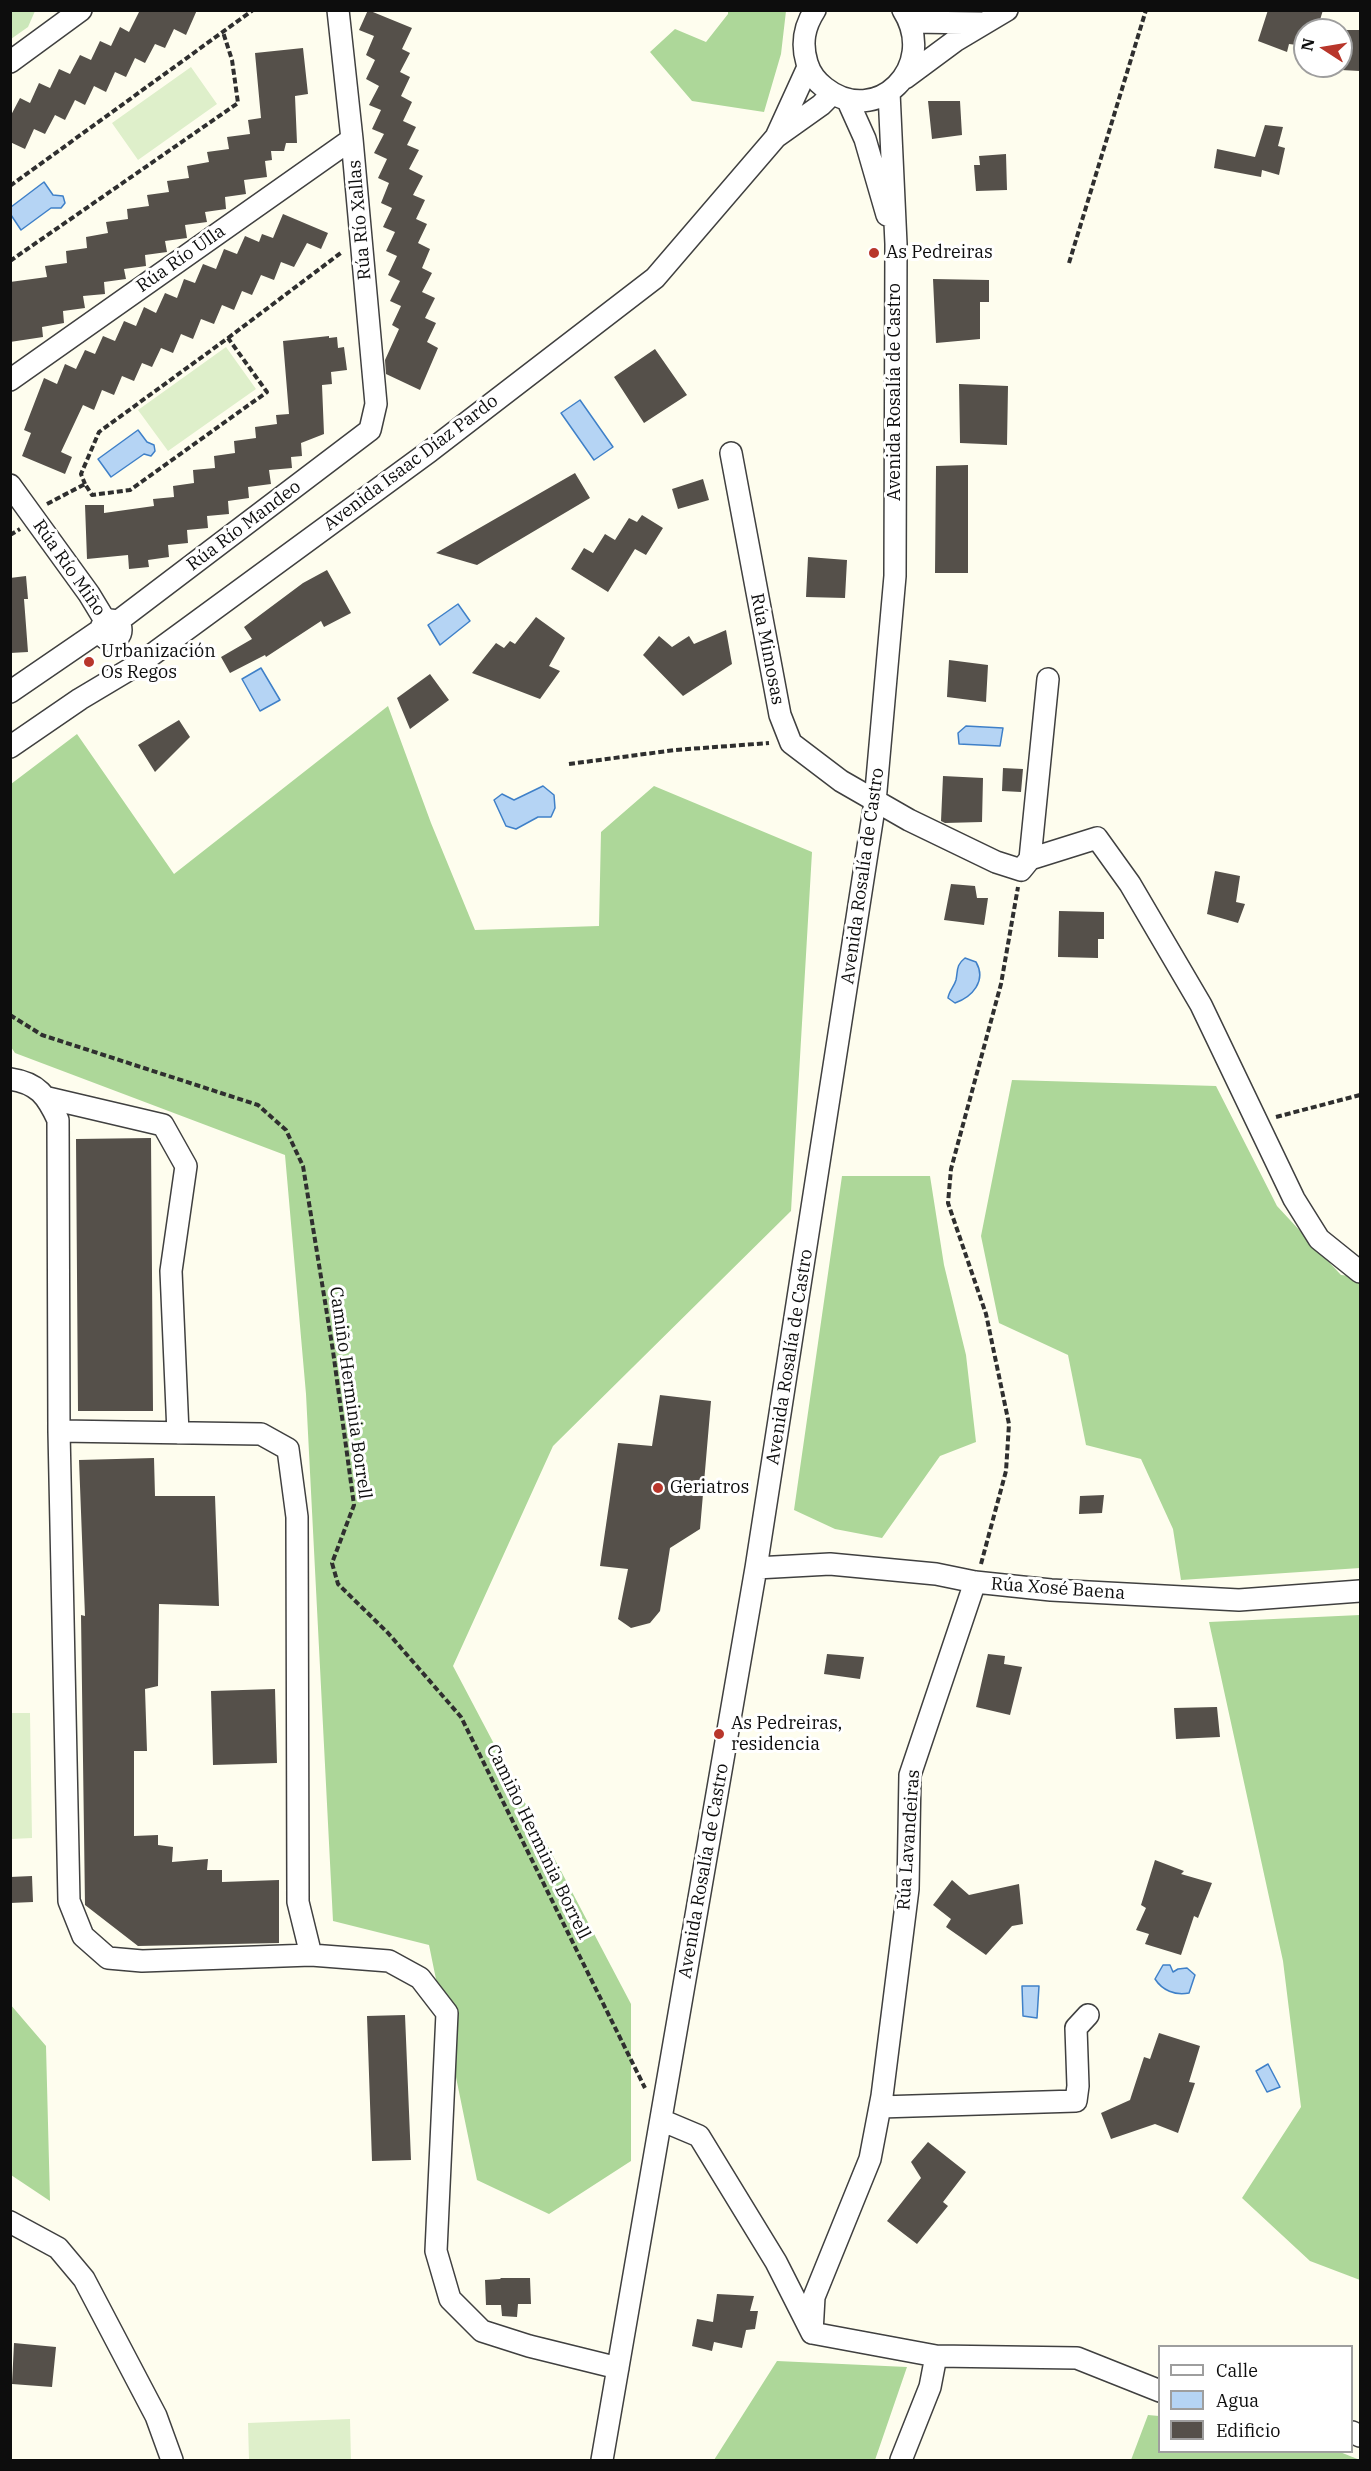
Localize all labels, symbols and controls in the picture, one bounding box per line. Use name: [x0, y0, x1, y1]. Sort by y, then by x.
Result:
north arrow: [1293, 18, 1353, 78]
text: N: [1296, 36, 1318, 53]
street label: Rúa Río Xallas: [344, 159, 376, 281]
street label: Rúa Río Ulla: [133, 221, 229, 297]
place label: As Pedreiras: [886, 242, 993, 264]
marker: As Pedreiras: [867, 246, 881, 260]
street label: Avenida Rosalía de Castro: [884, 283, 906, 501]
street label: Avenida Isaac Díaz Pardo: [320, 390, 502, 536]
street label: Rúa Río Mandeo: [183, 476, 305, 576]
street label: Rúa Río Miño: [28, 516, 110, 620]
street label: Rúa Mimosas: [746, 591, 788, 707]
place label: Urbanización Os Regos: [101, 641, 216, 684]
marker: Urbanización Os Regos: [82, 655, 96, 669]
street label: Avenida Rosalía de Castro: [837, 767, 889, 985]
street label: Avenida Rosalía de Castro: [762, 1248, 818, 1466]
street label: Camiño Herminia Borrell: [324, 1285, 376, 1501]
place label: Geriatros: [670, 1477, 749, 1499]
marker: Geriatros: [651, 1481, 665, 1495]
street label: Rúa Xosé Baena: [990, 1574, 1126, 1604]
place label: As Pedreiras, residencia: [731, 1713, 842, 1756]
marker: As Pedreiras, residencia: [712, 1727, 726, 1741]
street label: Camiño Herminia Borrell: [481, 1741, 595, 1943]
street label: Avenida Rosalía de Castro: [674, 1762, 734, 1980]
street label: Rúa Lavandeiras: [893, 1769, 925, 1911]
legend: [1158, 2345, 1353, 2453]
text: Calle: [1216, 2359, 1258, 2382]
text: Agua: [1216, 2389, 1259, 2412]
text: Edificio: [1216, 2419, 1280, 2442]

